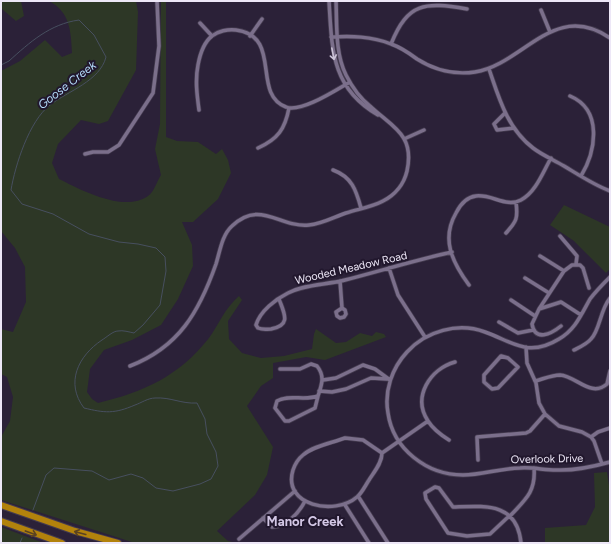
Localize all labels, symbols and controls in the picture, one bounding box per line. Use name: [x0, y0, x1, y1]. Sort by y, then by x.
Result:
one-way arrow: [329, 47, 337, 60]
water label: Goose Creek: [35, 57, 100, 112]
street label: Wooded Meadow Road: [294, 249, 408, 287]
street label: Overlook Drive: [511, 452, 583, 466]
district label: Manor Creek: [267, 514, 343, 529]
one-way arrow: [25, 529, 37, 537]
one-way arrow: [74, 529, 87, 536]

